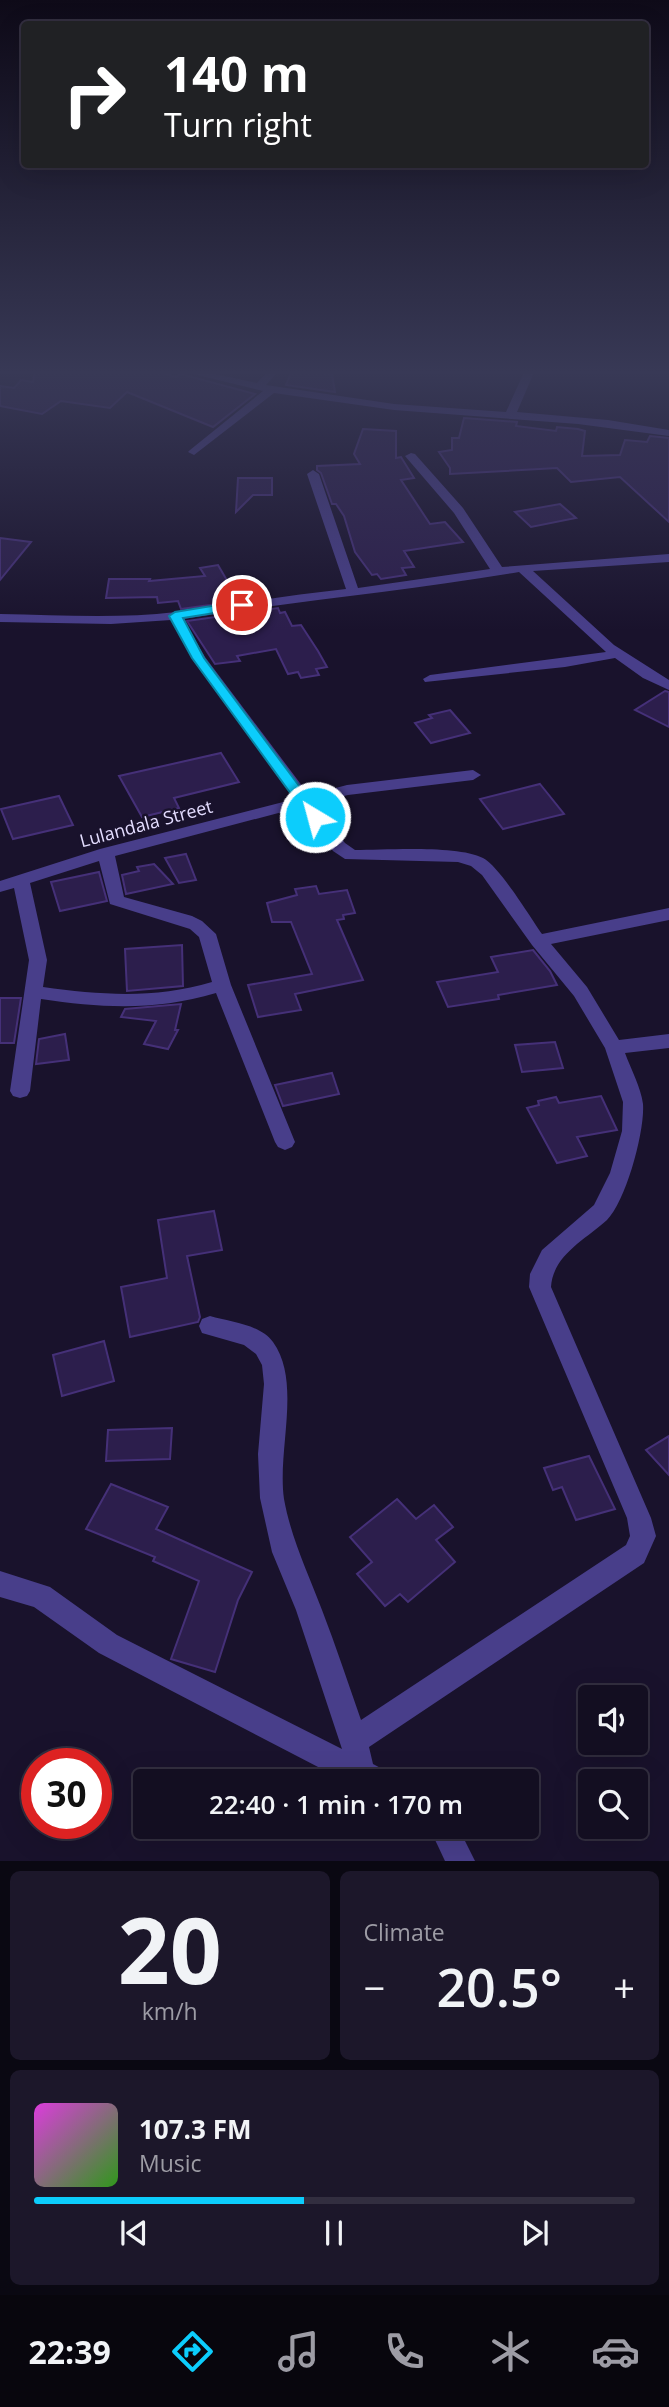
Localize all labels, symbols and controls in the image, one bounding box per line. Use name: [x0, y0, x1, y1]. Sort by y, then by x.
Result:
text: 140 m: [164, 40, 309, 106]
icon: right: [49, 49, 140, 140]
text: Turn right: [164, 103, 312, 146]
pin: [212, 575, 272, 635]
icon: arrive: [223, 586, 261, 624]
position arrow: [278, 780, 352, 854]
street label: Lulandala Street: [77, 794, 215, 852]
map controls: [578, 1685, 648, 1839]
button: sound: [578, 1685, 648, 1755]
speed limit sign: 30: [21, 1748, 112, 1839]
button: search: [578, 1769, 648, 1839]
text: 22:40 · 1 min · 170 m: [209, 1786, 463, 1822]
text: 20: [118, 1887, 222, 2011]
text: Climate: [364, 1916, 445, 1948]
text: 20.5°: [436, 1951, 562, 2022]
text: −: [364, 1961, 385, 2013]
text: +: [613, 1961, 635, 2013]
text: km/h: [142, 1995, 198, 2027]
text: 107.3 FM: [139, 2111, 251, 2147]
text: Music: [139, 2147, 202, 2179]
icon: previous: [115, 2214, 153, 2252]
icon: pause: [315, 2214, 353, 2252]
icon: next: [516, 2214, 554, 2252]
icon: directions: [168, 2327, 217, 2376]
icon: music: [274, 2327, 323, 2376]
icon: phone: [380, 2327, 429, 2376]
icon: climate: [486, 2327, 535, 2376]
icon: car: [591, 2327, 640, 2376]
text: 22:39: [28, 2330, 111, 2373]

